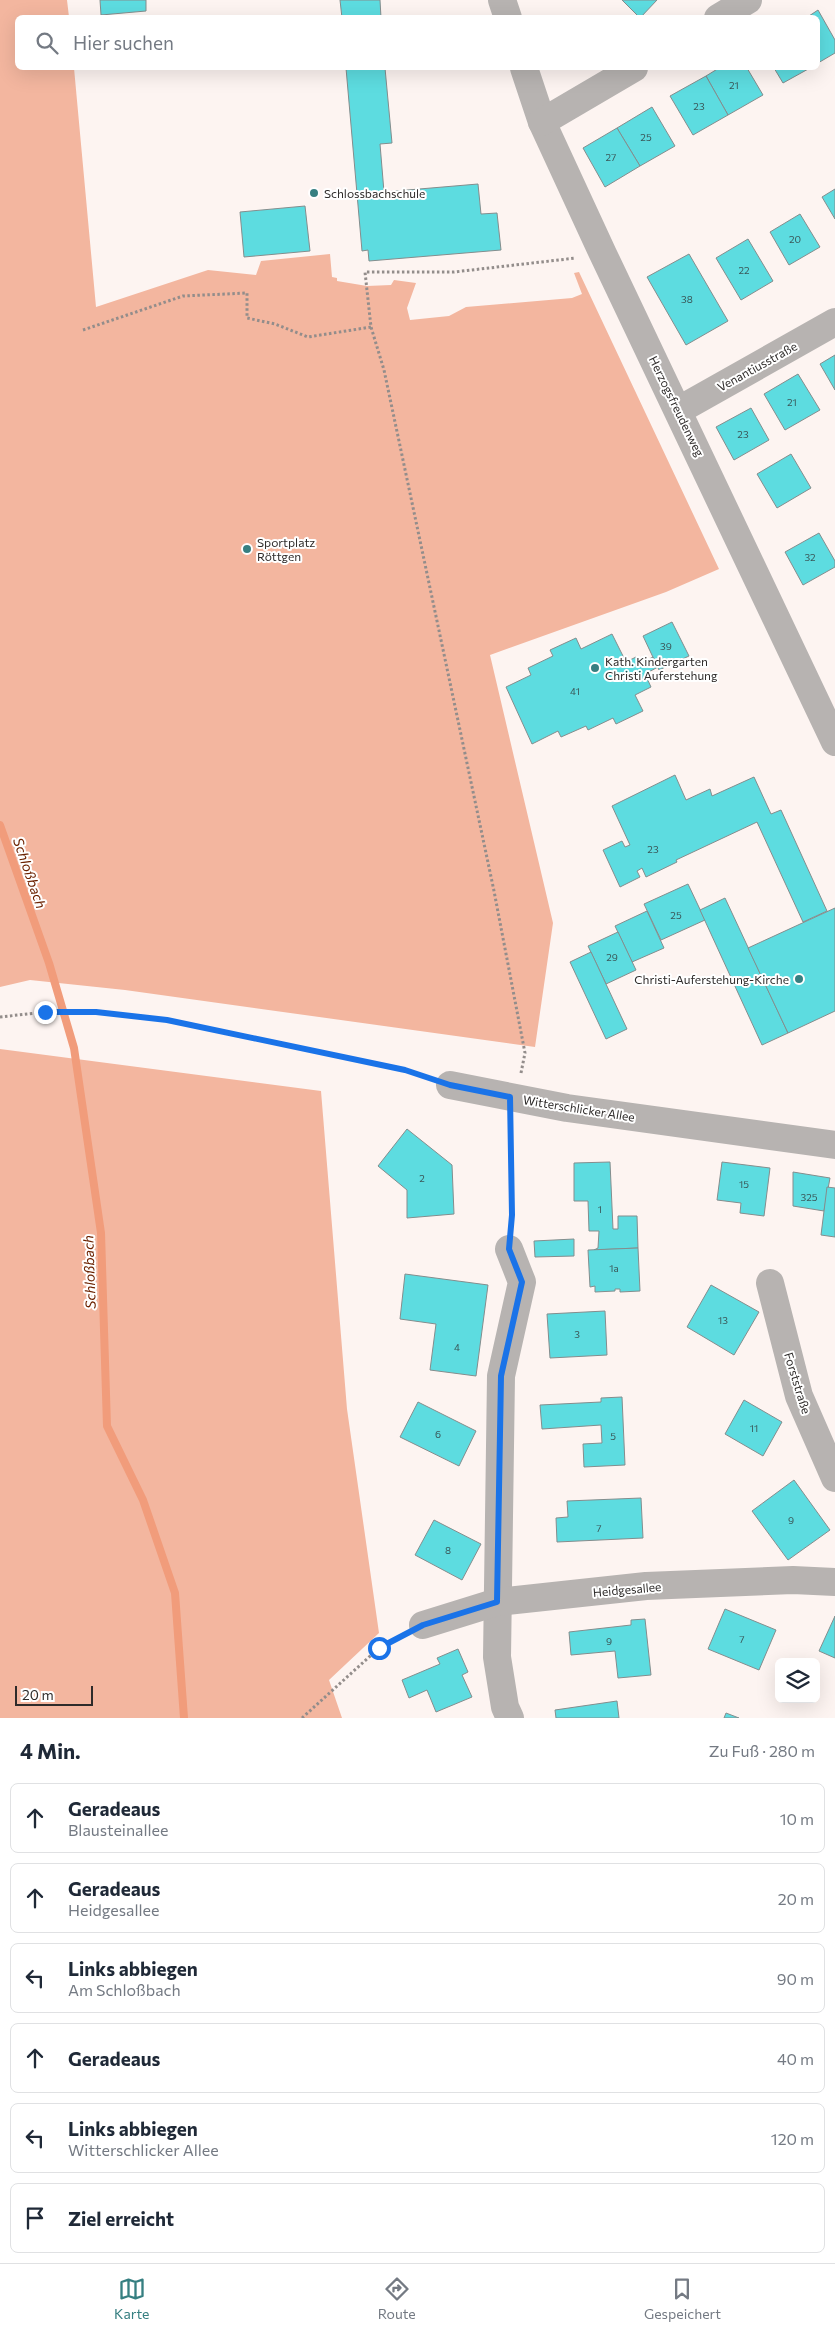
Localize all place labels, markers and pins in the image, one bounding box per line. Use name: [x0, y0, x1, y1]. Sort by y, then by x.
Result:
place label: Schlossbachschule: [324, 186, 425, 200]
marker: Schlossbachschule: [308, 187, 320, 199]
place label: Sportplatz Röttgen: [257, 535, 315, 563]
marker: Sportplatz Röttgen: [241, 543, 253, 555]
place label: Kath. Kindergarten Christi Auferstehung: [605, 654, 718, 682]
marker: Kath. Kindergarten Christi Auferstehung: [589, 662, 601, 674]
place label: Christi-Auferstehung-Kirche: [634, 972, 789, 986]
marker: Christi-Auferstehung-Kirche: [793, 973, 805, 985]

